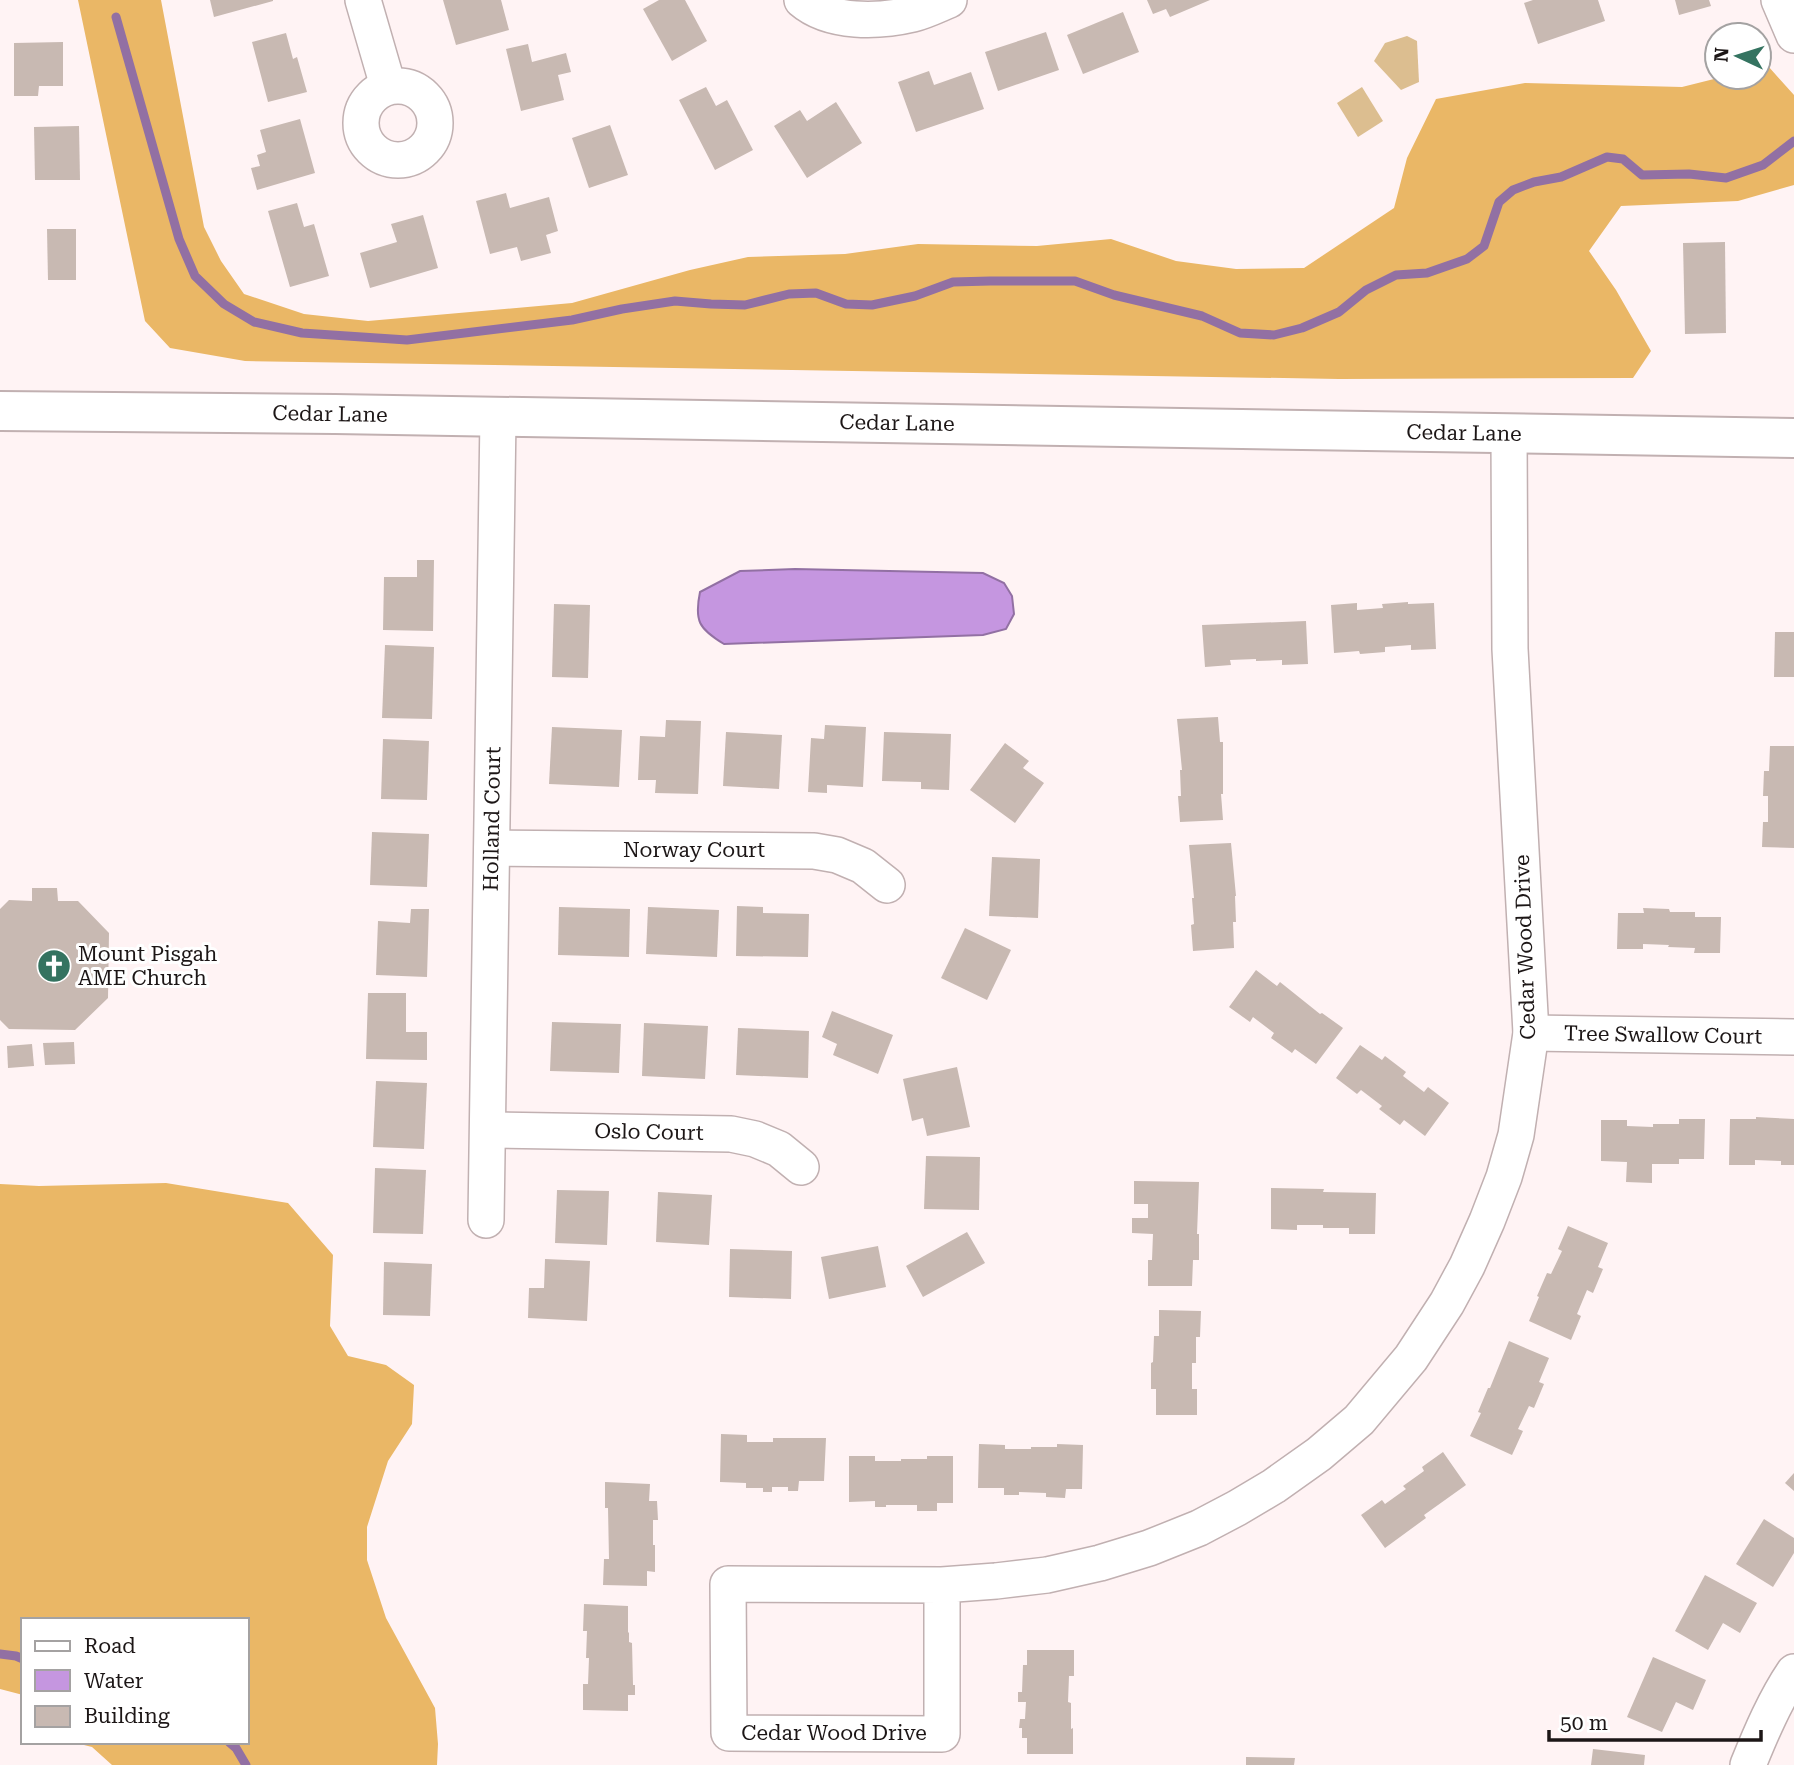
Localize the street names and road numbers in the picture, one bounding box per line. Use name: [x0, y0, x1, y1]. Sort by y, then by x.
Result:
street label: Cedar Lane: [272, 401, 388, 427]
street label: Cedar Lane: [839, 410, 955, 436]
street label: Cedar Lane: [1406, 420, 1522, 446]
street label: Holland Court: [479, 746, 505, 892]
street label: Norway Court: [623, 838, 765, 862]
street label: Cedar Wood Drive: [1510, 854, 1540, 1040]
street label: Tree Swallow Court: [1564, 1021, 1763, 1049]
street label: Oslo Court: [594, 1119, 704, 1145]
street label: Cedar Wood Drive: [741, 1721, 927, 1745]

